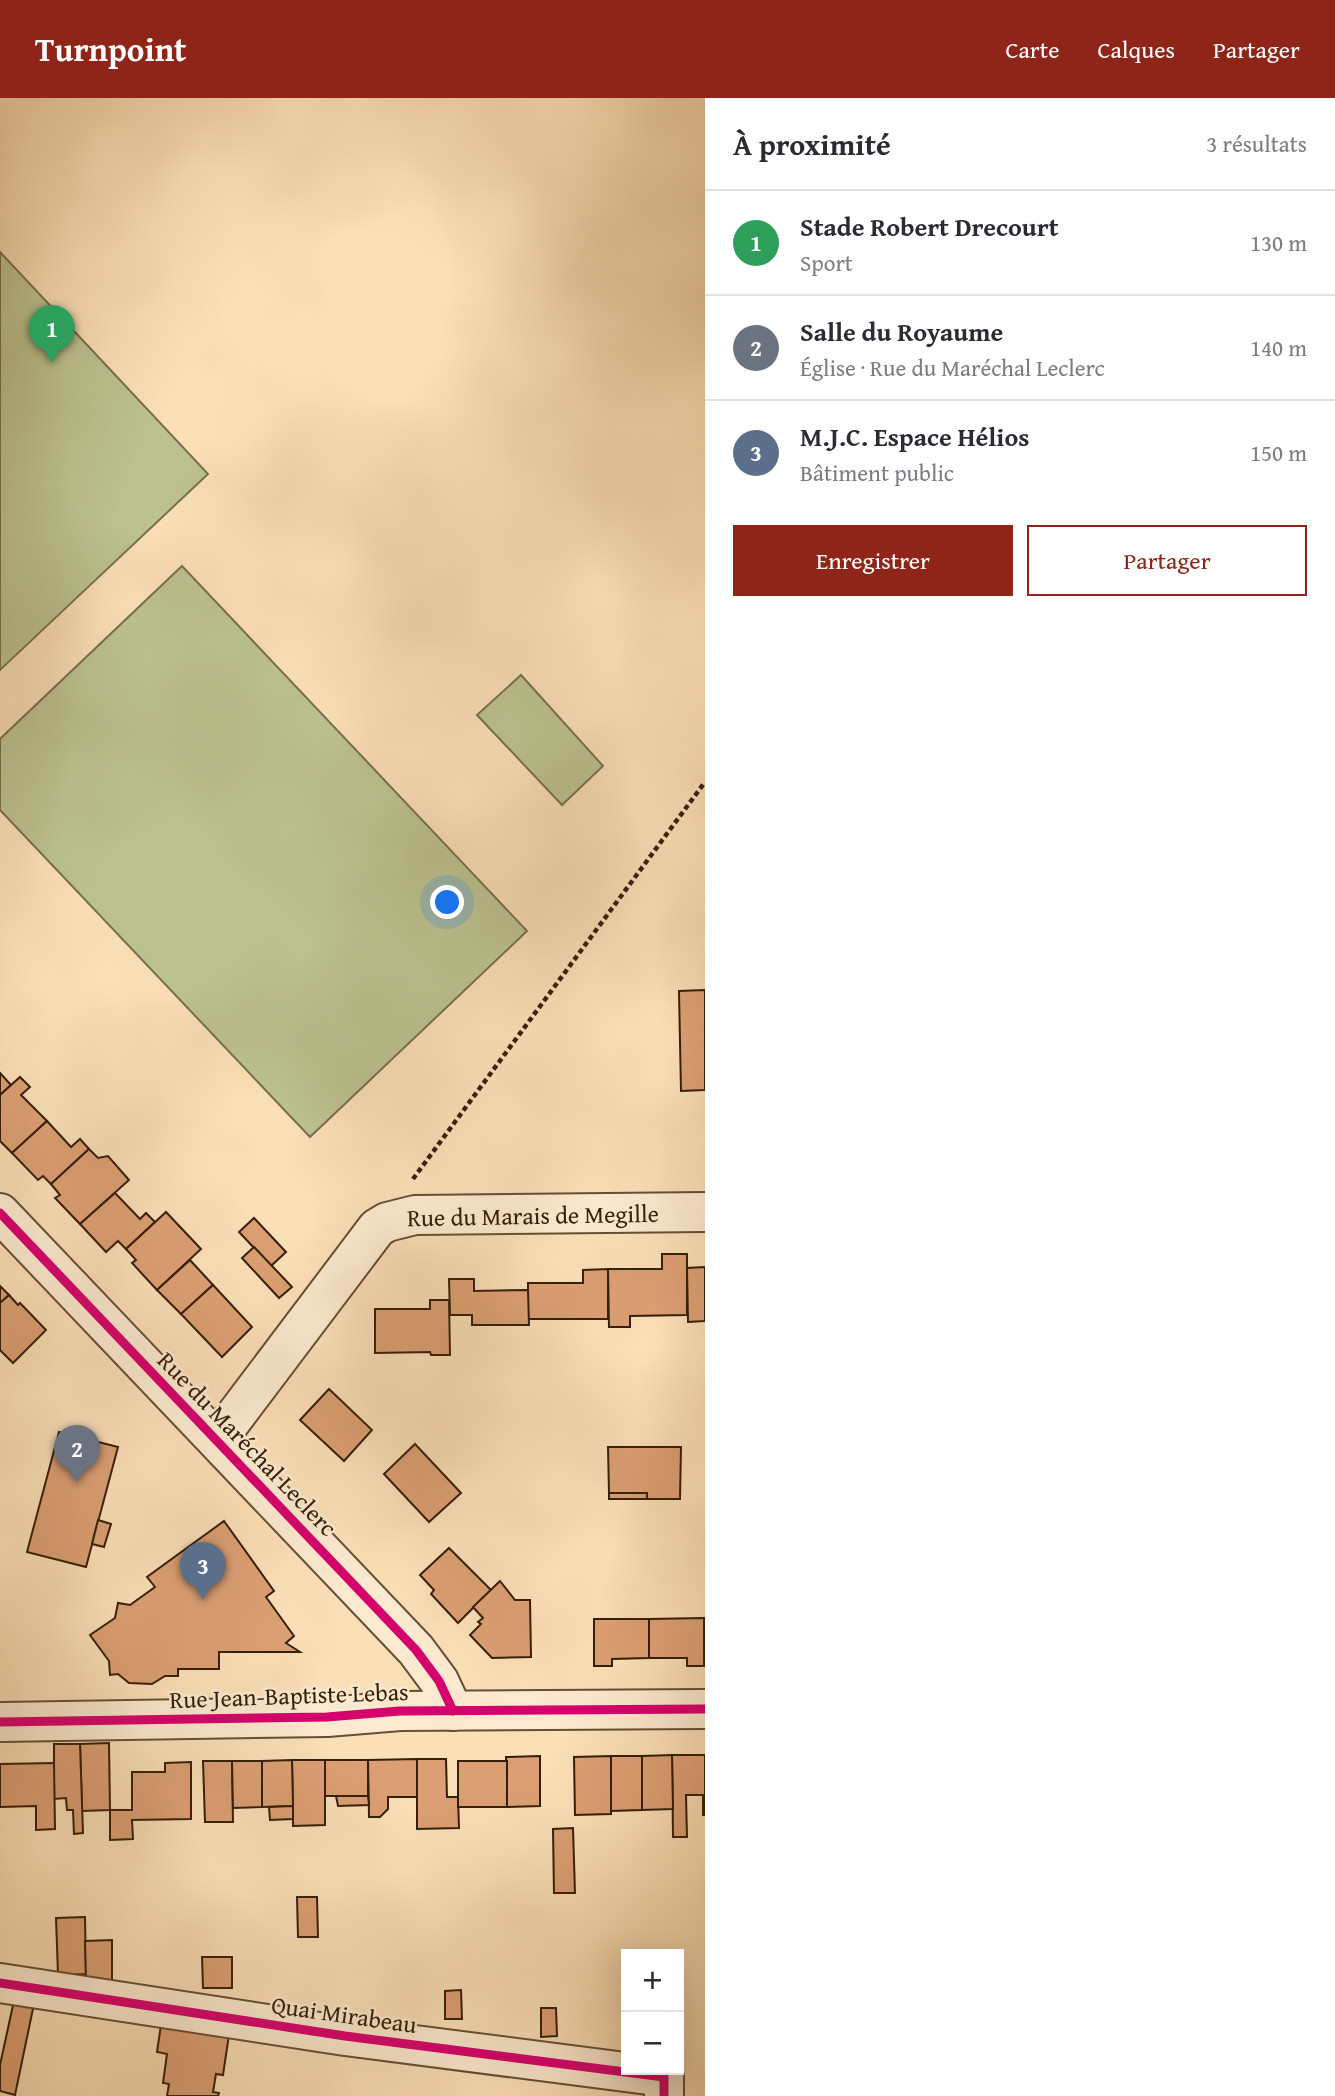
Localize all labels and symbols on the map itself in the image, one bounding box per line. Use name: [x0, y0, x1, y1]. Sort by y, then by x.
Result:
pin: 1: [29, 305, 75, 363]
your location: [430, 885, 464, 919]
street label: Rue du Marais de Megille: [407, 1196, 659, 1235]
street label: Rue du Maréchal Leclerc: [150, 1343, 345, 1544]
pin: 2: [54, 1425, 100, 1483]
pin: 3: [180, 1542, 226, 1600]
street label: Rue Jean-Baptiste Lebas: [169, 1674, 409, 1717]
street label: Quai Mirabeau: [269, 1987, 419, 2042]

